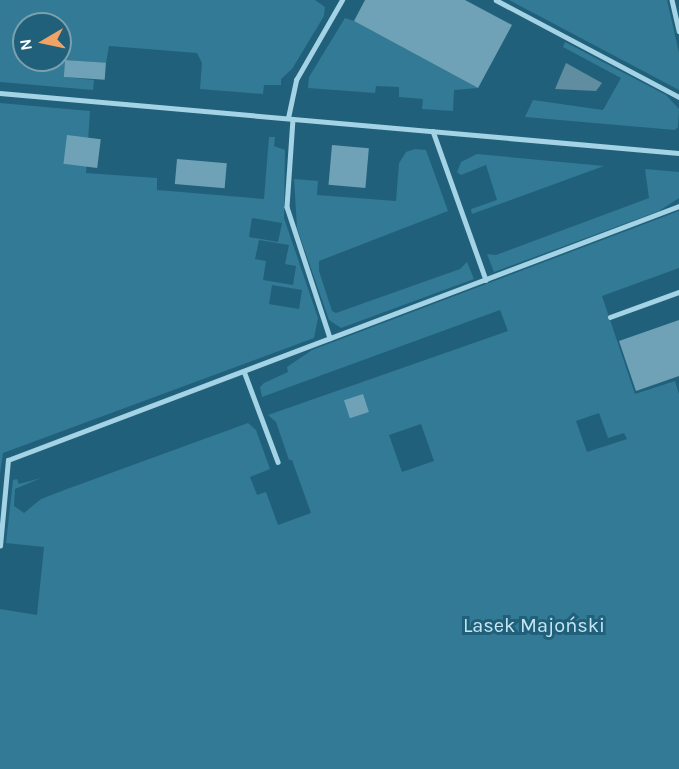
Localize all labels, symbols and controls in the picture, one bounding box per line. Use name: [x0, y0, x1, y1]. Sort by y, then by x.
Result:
north arrow: [12, 12, 72, 72]
text: N: [15, 37, 36, 52]
park label: Lasek Majoński: [463, 613, 605, 637]

